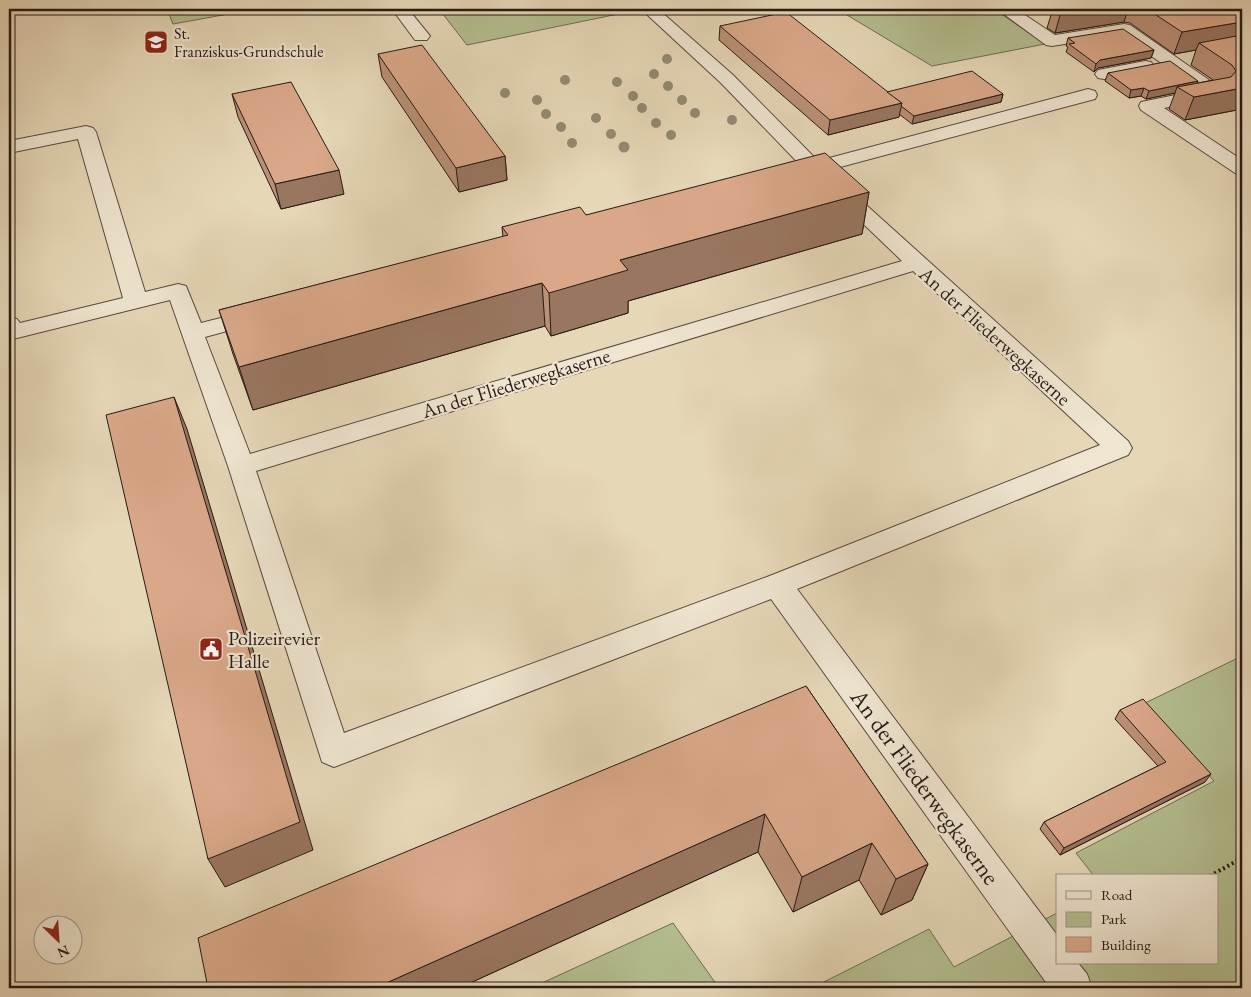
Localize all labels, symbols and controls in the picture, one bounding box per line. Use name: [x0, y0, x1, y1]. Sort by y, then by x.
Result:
place label: St. Franziskus-Grundschule: [174, 23, 323, 62]
school or university icon: St. Franziskus-Grundschule: [143, 29, 169, 55]
street label: An der Fliederwegkaserne: [913, 260, 1076, 411]
street label: An der Fliederwegkaserne: [418, 342, 613, 424]
place label: Polizeirevier Halle: [228, 625, 321, 674]
public building icon: Polizeirevier Halle: [198, 636, 224, 662]
street label: An der Fliederwegkaserne: [843, 682, 1007, 891]
legend: [1056, 874, 1218, 964]
text: Road: [1101, 885, 1133, 904]
text: Park: [1101, 909, 1128, 928]
north arrow: [32, 914, 82, 964]
text: Building: [1101, 935, 1151, 954]
text: N: [54, 941, 72, 963]

